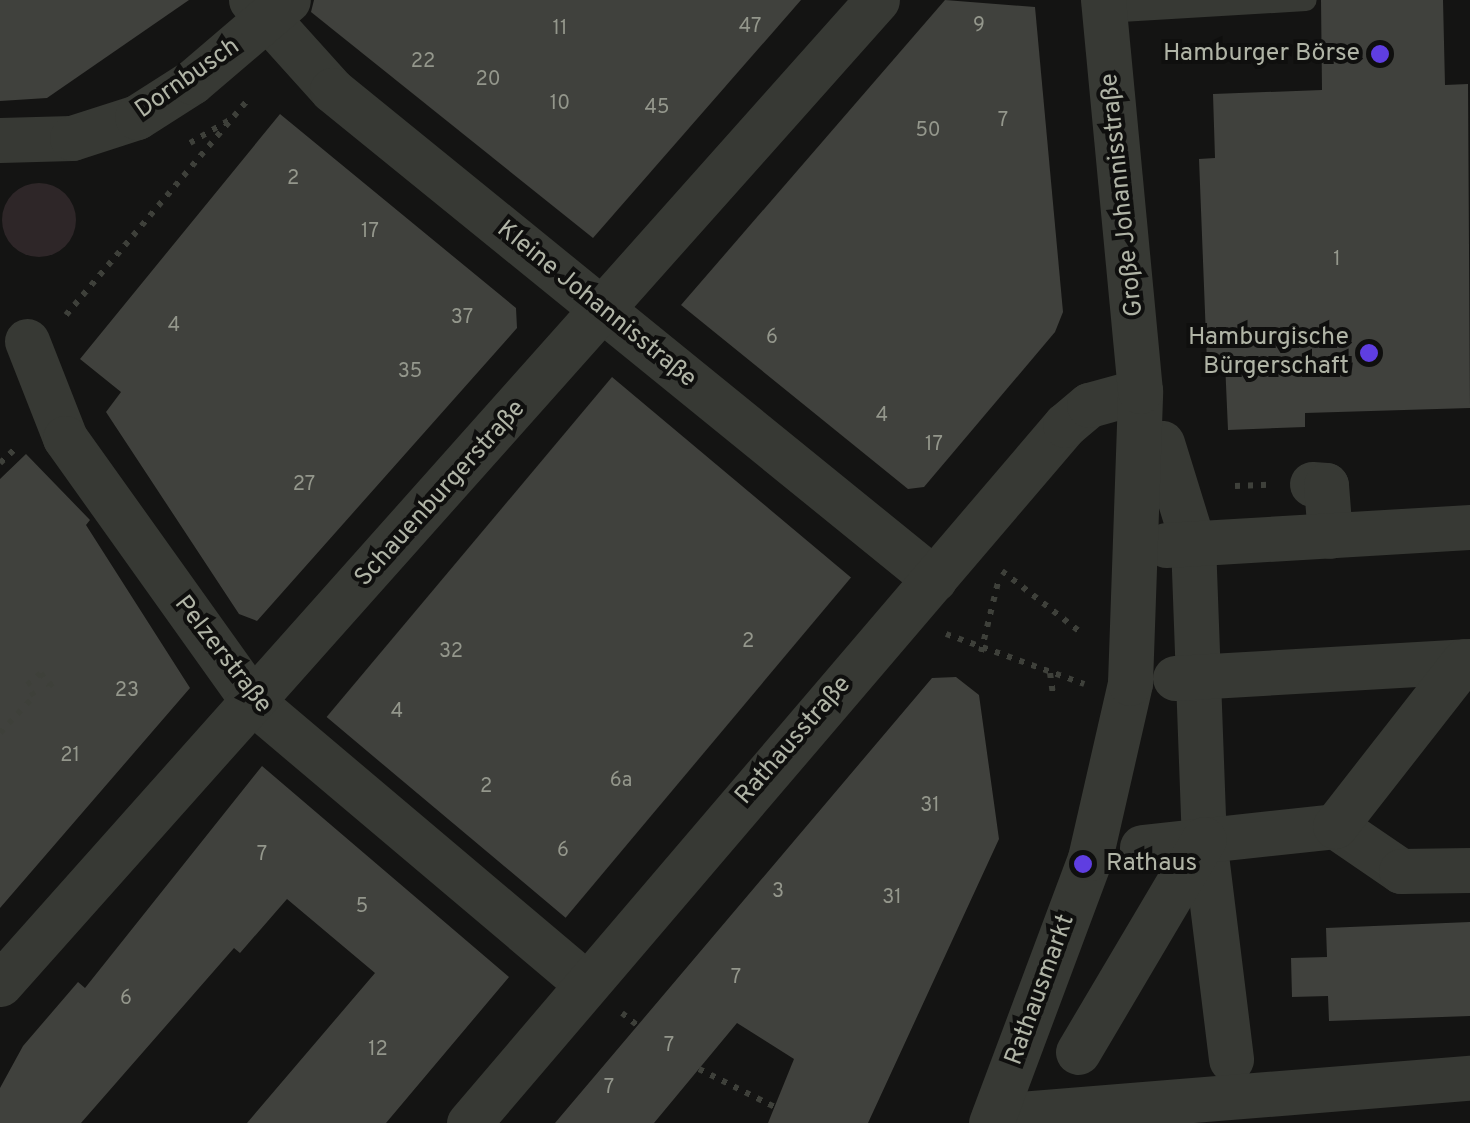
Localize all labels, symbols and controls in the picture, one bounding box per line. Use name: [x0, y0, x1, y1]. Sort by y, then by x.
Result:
house number: 9: [973, 14, 985, 38]
house number: 47: [739, 15, 761, 39]
house number: 11: [553, 17, 567, 41]
street label: Dornbusch: [130, 32, 246, 126]
place label: Hamburger Börse: [1163, 39, 1360, 69]
marker: Hamburger Börse: [1369, 43, 1391, 65]
house number: 22: [411, 50, 435, 74]
house number: 20: [475, 68, 501, 92]
street label: Große Johannisstraße: [1095, 72, 1151, 318]
house number: 10: [550, 92, 570, 116]
house number: 45: [645, 96, 669, 120]
house number: 7: [998, 109, 1008, 133]
house number: 50: [915, 119, 941, 143]
house number: 2: [287, 167, 299, 191]
street label: Kleine Johannisstraße: [490, 215, 702, 395]
house number: 17: [361, 220, 379, 244]
house number: 1: [1333, 248, 1341, 272]
house number: 37: [451, 306, 473, 330]
house number: 4: [168, 314, 180, 338]
place label: Hamburgische Bürgerschaft: [1188, 324, 1349, 383]
house number: 6: [766, 326, 778, 350]
marker: Hamburgische Bürgerschaft: [1358, 342, 1380, 364]
house number: 35: [398, 360, 422, 384]
street label: Schauenburgerstraße: [349, 395, 533, 593]
house number: 4: [876, 404, 888, 428]
house number: 17: [925, 433, 943, 457]
house number: 27: [293, 473, 315, 497]
street label: Pelzerstraße: [167, 590, 277, 720]
house number: 2: [742, 630, 754, 654]
house number: 32: [439, 640, 463, 664]
street label: Rathausstraße: [730, 670, 858, 812]
house number: 23: [115, 679, 139, 703]
house number: 4: [391, 700, 403, 724]
house number: 21: [60, 744, 80, 768]
house number: 6a: [610, 769, 632, 793]
house number: 2: [480, 775, 492, 799]
house number: 31: [920, 794, 940, 818]
house number: 6: [557, 839, 569, 863]
house number: 7: [257, 843, 267, 867]
place label: Rathaus: [1106, 849, 1197, 879]
marker: Rathaus: [1070, 851, 1096, 877]
house number: 3: [772, 880, 784, 904]
house number: 31: [882, 886, 902, 910]
house number: 5: [356, 895, 368, 919]
street label: Rathausmarkt: [1000, 911, 1082, 1069]
house number: 7: [731, 966, 741, 990]
house number: 6: [120, 987, 132, 1011]
house number: 7: [664, 1034, 674, 1058]
house number: 12: [368, 1038, 388, 1062]
house number: 7: [604, 1076, 614, 1100]

